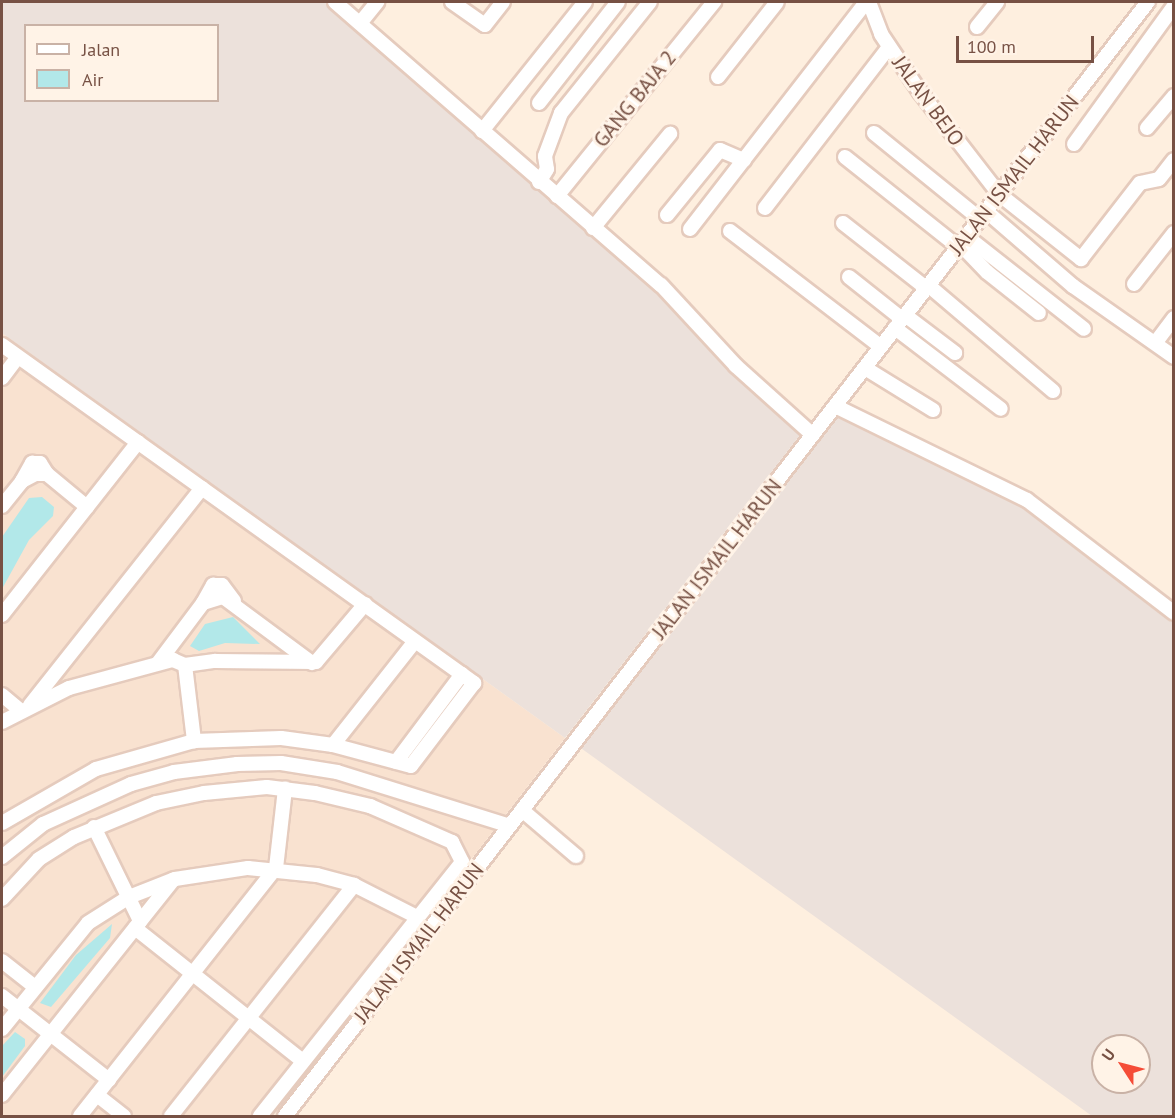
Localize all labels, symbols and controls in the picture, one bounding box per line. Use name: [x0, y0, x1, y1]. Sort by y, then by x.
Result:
legend: [24, 24, 219, 102]
scale bar: [959, 24, 1097, 62]
text: 100 m: [967, 35, 1016, 58]
text: Jalan: [82, 38, 120, 61]
street label: GANG BAJA 2: [588, 45, 682, 153]
street label: JALAN BEJO: [887, 51, 969, 151]
text: Air: [82, 68, 103, 91]
street label: JALAN ISMAIL HARUN: [943, 90, 1085, 260]
street label: JALAN ISMAIL HARUN: [646, 474, 788, 644]
street label: JALAN ISMAIL HARUN: [348, 858, 490, 1028]
north arrow: [1091, 1034, 1151, 1094]
text: U: [1097, 1045, 1119, 1065]

